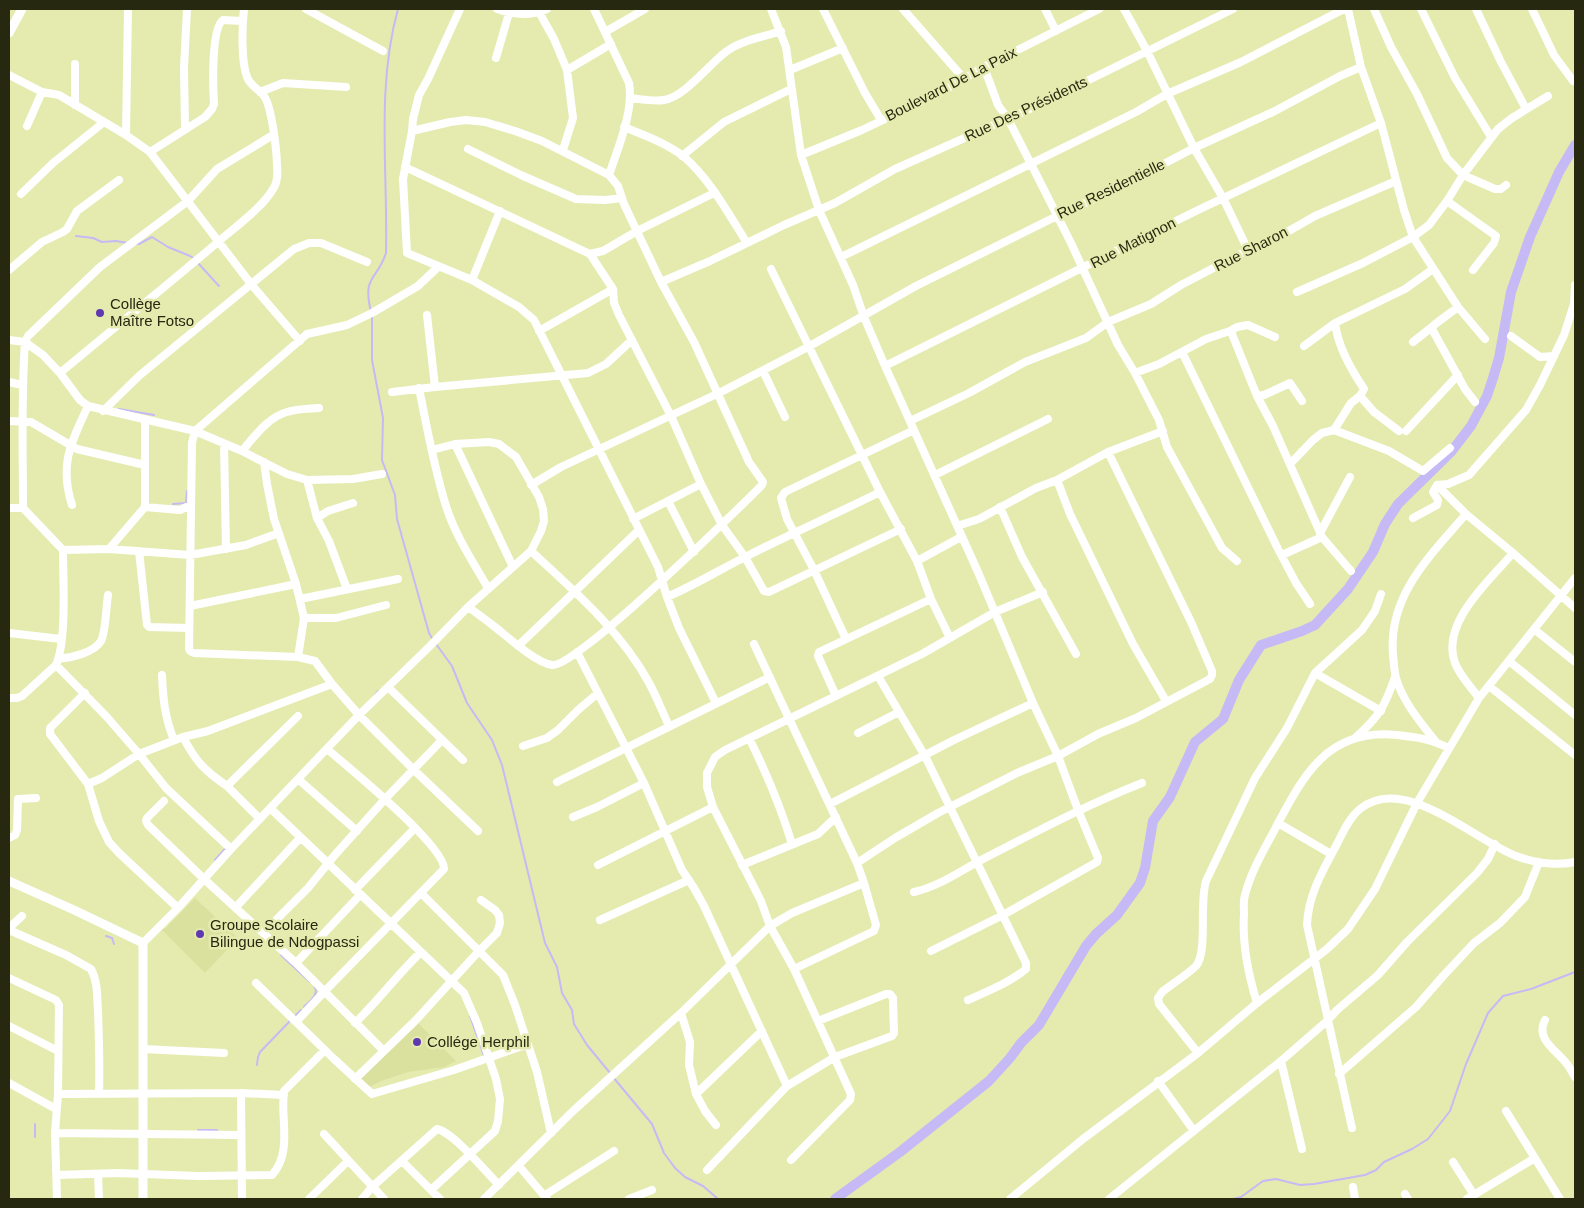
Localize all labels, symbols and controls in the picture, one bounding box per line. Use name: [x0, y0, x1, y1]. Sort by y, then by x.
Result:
street label: Boulevard De La Paix: [882, 43, 1020, 124]
street label: Rue Des Présidents: [962, 73, 1090, 144]
street label: Rue Residentielle: [1054, 155, 1167, 222]
street label: Rue Matignon: [1087, 214, 1178, 271]
street label: Rue Sharon: [1211, 223, 1290, 274]
place label: Collège Maître Fotso: [110, 295, 194, 329]
marker: Collège Maître Fotso: [94, 307, 106, 319]
place label: Groupe Scolaire Bilingue de Ndogpassi: [210, 916, 359, 950]
marker: Groupe Scolaire Bilingue de Ndogpassi: [194, 928, 206, 940]
place label: Collége Herphil: [427, 1033, 530, 1050]
marker: Collége Herphil: [411, 1036, 423, 1048]

